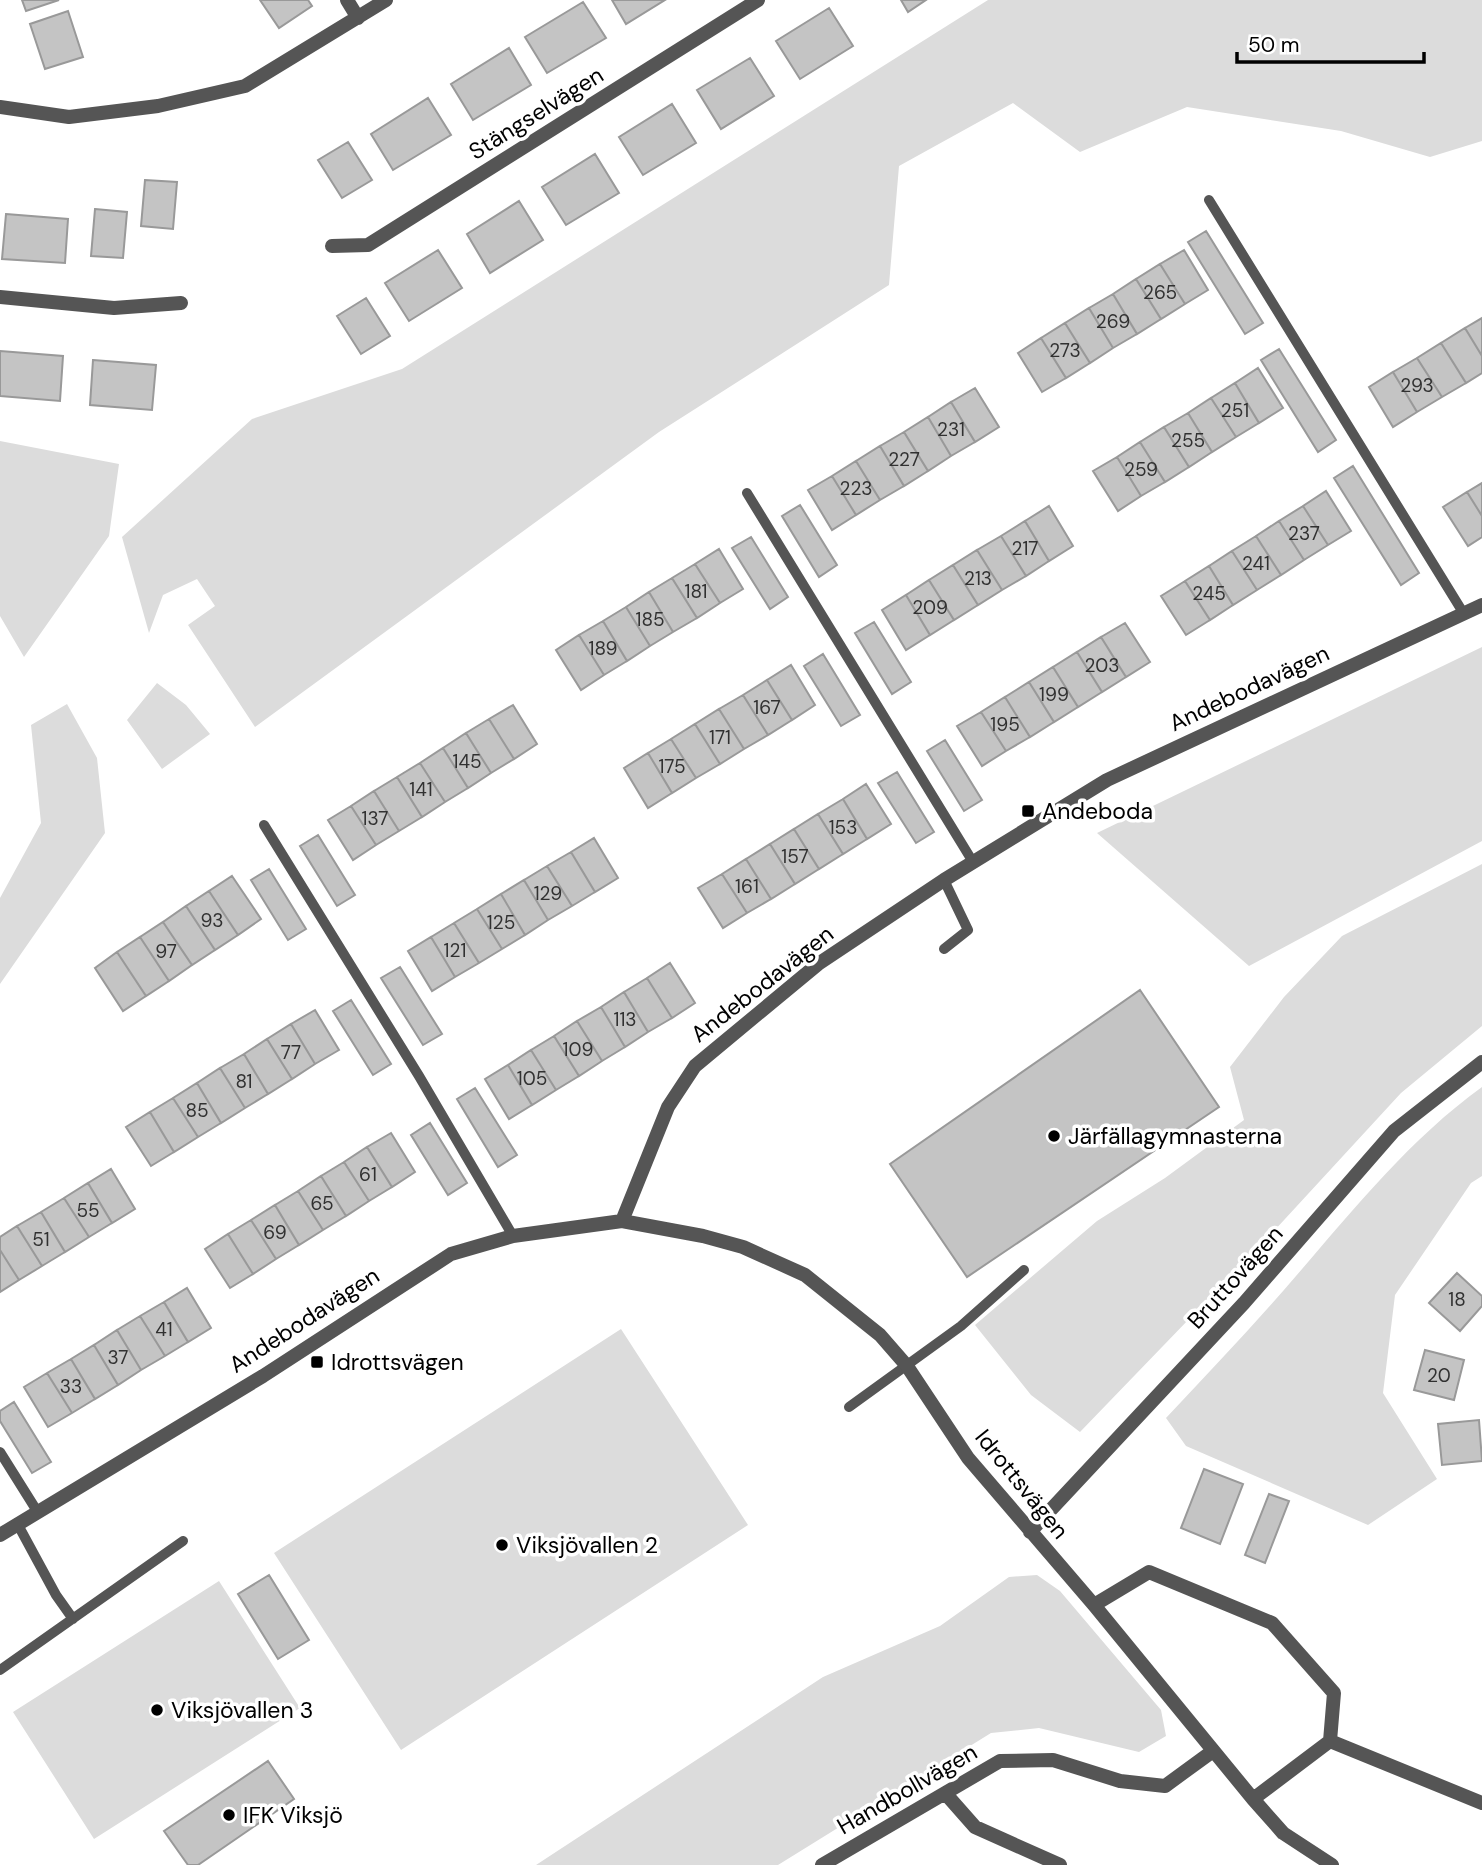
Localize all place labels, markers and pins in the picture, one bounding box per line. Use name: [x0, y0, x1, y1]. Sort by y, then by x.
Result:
place label: Andeboda: [1042, 796, 1153, 826]
marker: Andeboda: [1020, 803, 1036, 819]
place label: Järfällagymnasterna: [1068, 1121, 1282, 1151]
marker: Järfällagymnasterna: [1046, 1128, 1062, 1144]
place label: Idrottsvägen: [331, 1347, 464, 1377]
marker: Idrottsvägen: [309, 1354, 325, 1370]
place label: Viksjövallen 2: [516, 1530, 658, 1560]
marker: Viksjövallen 2: [494, 1537, 510, 1553]
place label: Viksjövallen 3: [171, 1695, 313, 1725]
marker: Viksjövallen 3: [149, 1702, 165, 1718]
place label: IFK Viksjö: [243, 1800, 343, 1830]
marker: IFK Viksjö: [221, 1807, 237, 1823]

